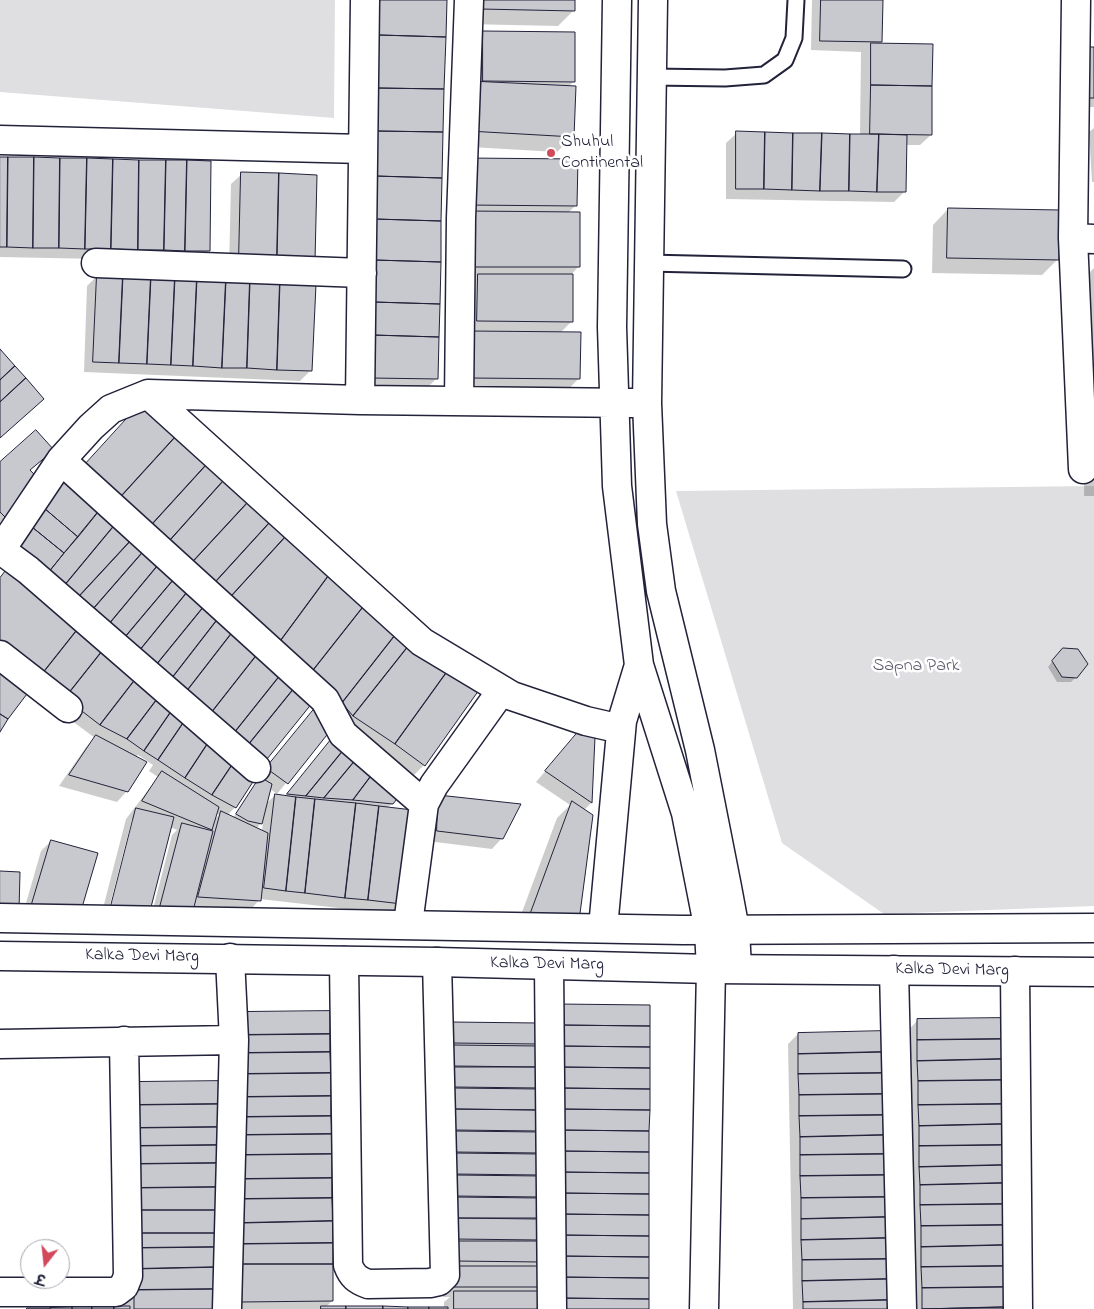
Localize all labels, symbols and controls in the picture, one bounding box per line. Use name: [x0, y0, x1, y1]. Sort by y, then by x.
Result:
place label: Shuhul Continental: [561, 132, 643, 174]
marker: Shuhul Continental: [545, 147, 557, 159]
park label: Sapna Park: [873, 656, 959, 678]
street label: Kalka Devi Marg: [85, 945, 199, 969]
street label: Kalka Devi Marg: [490, 953, 604, 977]
street label: Kalka Devi Marg: [895, 959, 1009, 983]
north arrow: [20, 1239, 70, 1289]
text: उ: [34, 1267, 48, 1289]

